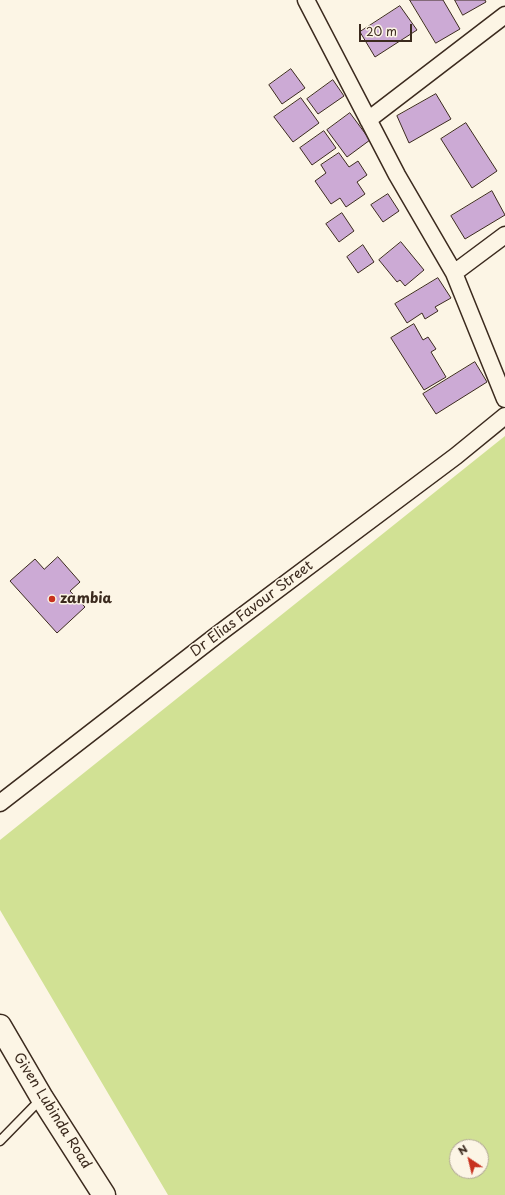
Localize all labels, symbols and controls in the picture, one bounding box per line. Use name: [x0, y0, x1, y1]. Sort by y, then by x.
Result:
scale bar: [361, 16, 414, 42]
text: 20 m: [366, 22, 397, 40]
street label: Dr Elias Favour Street: [187, 557, 317, 661]
place label: zambia: [60, 591, 112, 607]
marker: zambia: [47, 594, 57, 604]
street label: Given Lubinda Road: [9, 1050, 95, 1172]
north arrow: [449, 1139, 489, 1179]
text: N: [454, 1140, 471, 1159]

